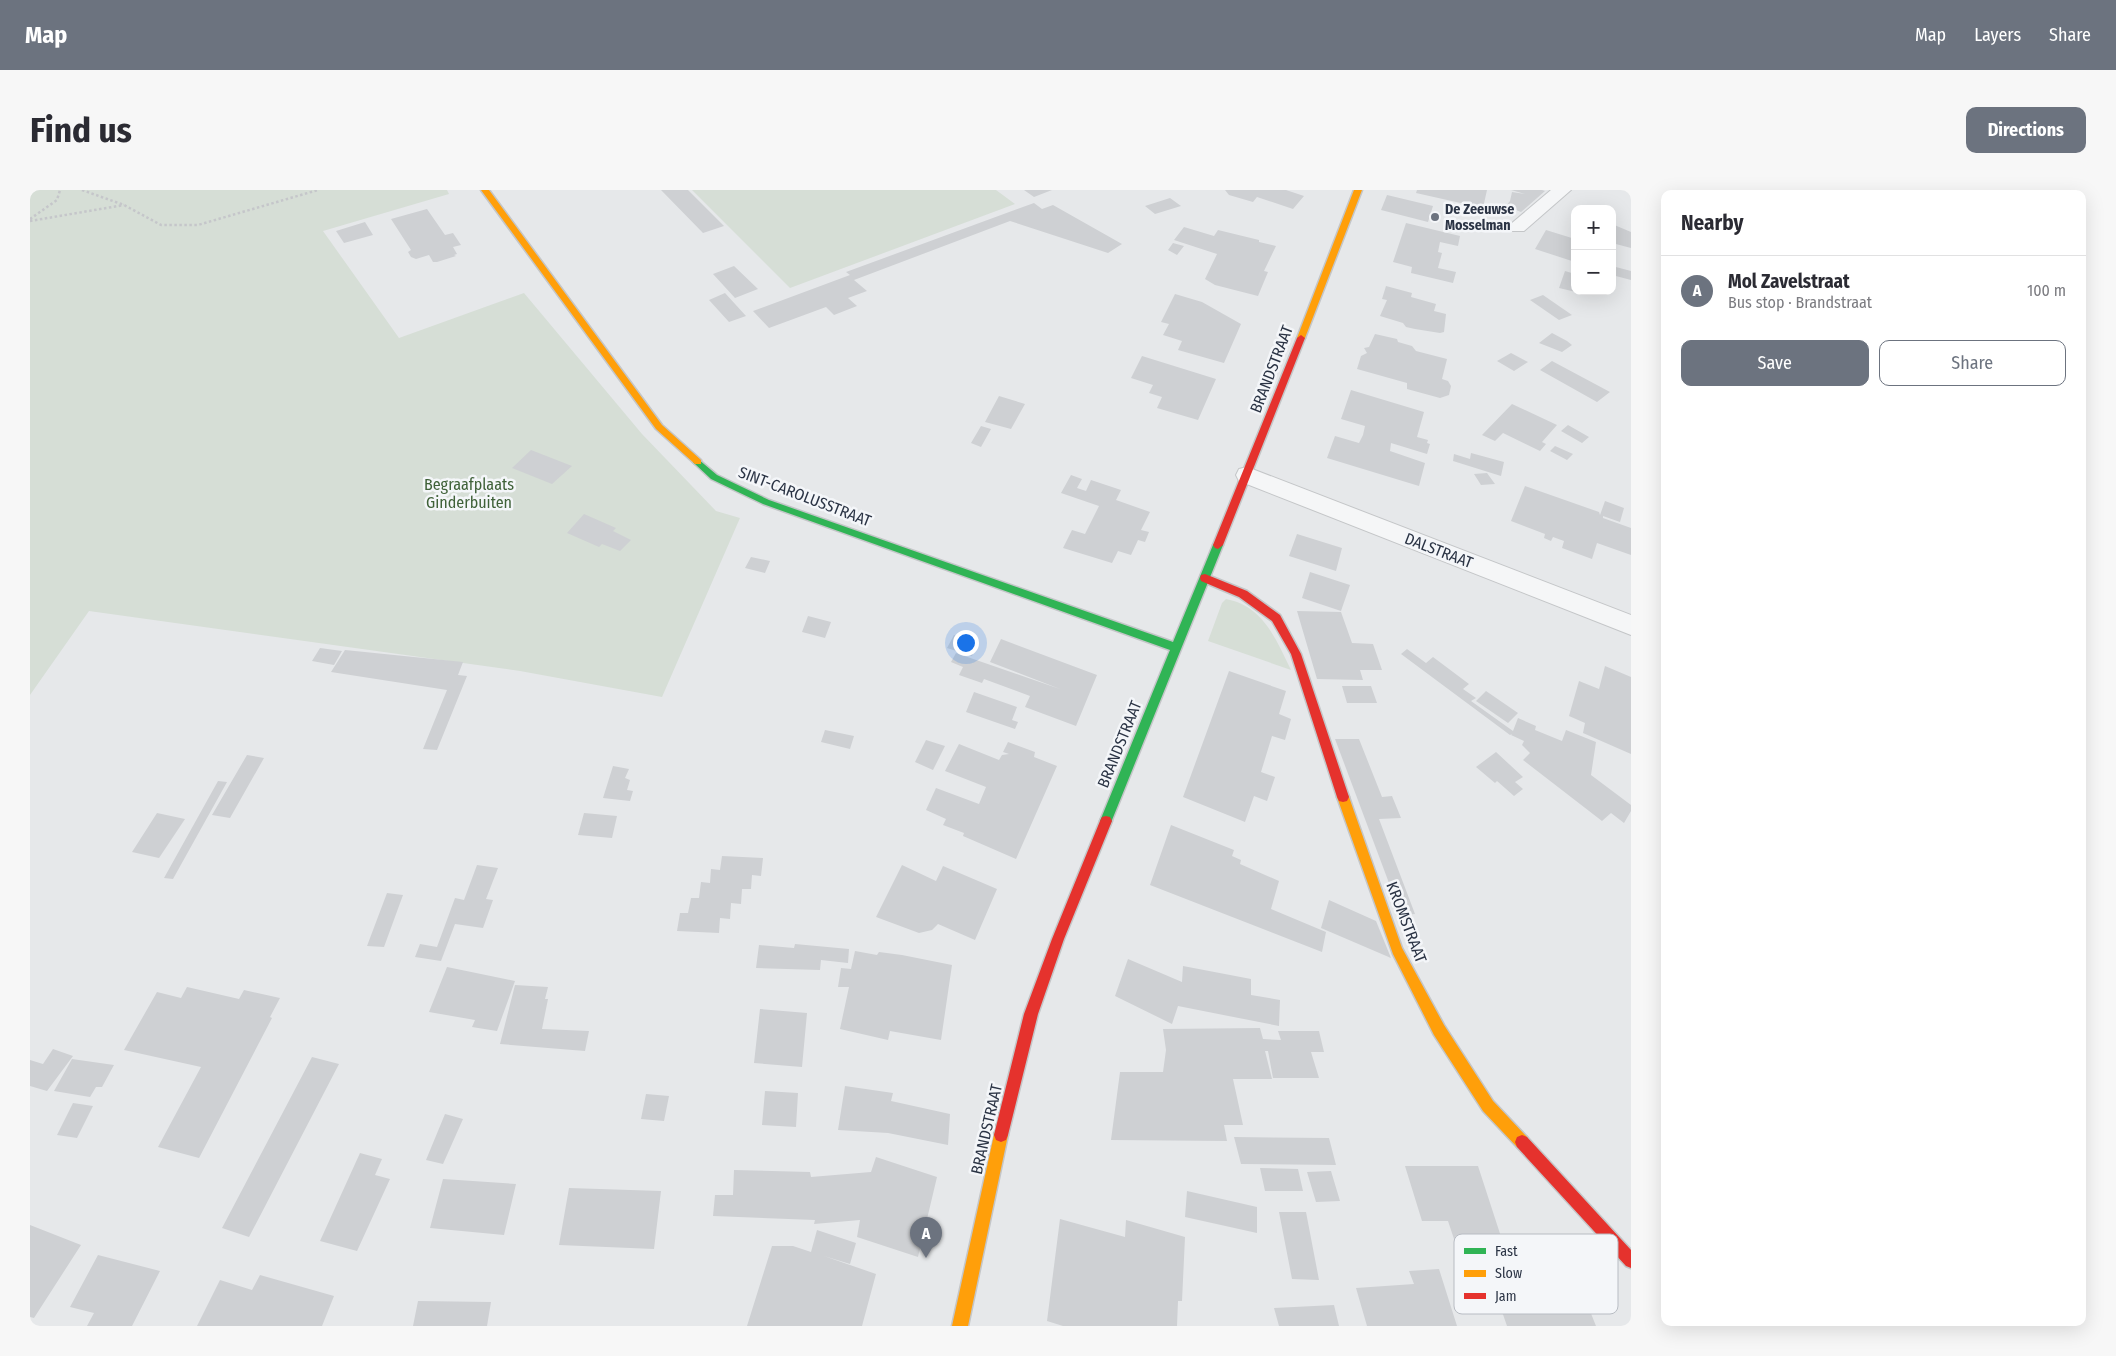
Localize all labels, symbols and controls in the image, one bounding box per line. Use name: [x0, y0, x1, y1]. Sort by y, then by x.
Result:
text: Map: [25, 21, 67, 49]
text: Map: [1915, 24, 1946, 46]
text: Layers: [1974, 24, 2021, 46]
text: Share: [2049, 24, 2091, 46]
button: Directions: [1966, 107, 2086, 153]
text: Find us: [30, 109, 132, 151]
place label: De Zeeuwse Mosselman: [1445, 201, 1514, 234]
map controls: [1571, 205, 1616, 295]
button: +: [1571, 205, 1616, 250]
text: Nearby: [1681, 210, 1743, 236]
marker: De Zeeuwse Mosselman: [1429, 211, 1441, 223]
button: −: [1571, 250, 1616, 295]
text: Mol Zavelstraat: [1728, 270, 1850, 293]
text: A: [1693, 281, 1701, 300]
text: 100 m: [2027, 281, 2066, 300]
text: Bus stop · Brandstraat: [1728, 293, 1872, 312]
street label: BRANDSTRAAT: [1246, 322, 1297, 416]
button: Save: [1681, 340, 1869, 386]
button: Share: [1879, 340, 2066, 386]
street label: SINT-CAROLUSSTRAAT: [736, 462, 874, 531]
park label: Begraafplaats Ginderbuiten: [424, 475, 514, 512]
street label: DALSTRAAT: [1402, 529, 1476, 572]
your location: [953, 630, 979, 656]
street label: BRANDSTRAAT: [1093, 697, 1146, 790]
street label: KROMSTRAAT: [1382, 879, 1431, 966]
street label: BRANDSTRAAT: [967, 1082, 1006, 1176]
pin: A: [910, 1217, 942, 1258]
legend: [1454, 1234, 1618, 1314]
text: Fast: [1495, 1243, 1518, 1260]
text: Slow: [1495, 1265, 1522, 1282]
text: Jam: [1495, 1288, 1516, 1305]

